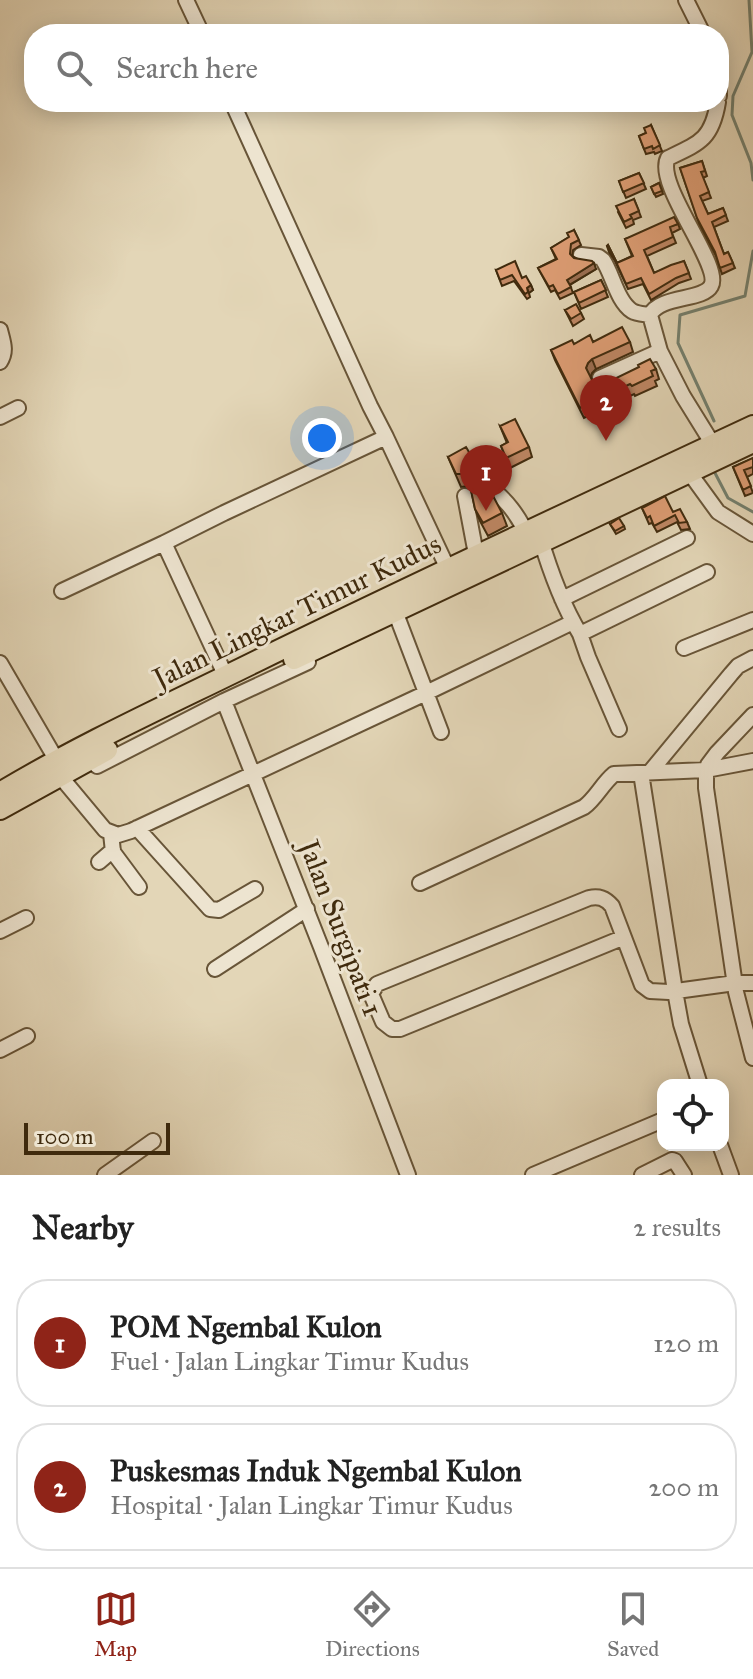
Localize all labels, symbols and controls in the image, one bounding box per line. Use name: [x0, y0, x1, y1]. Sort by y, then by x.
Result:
search box: [24, 24, 729, 112]
icon: search: [52, 46, 96, 90]
text: Search here: [116, 50, 258, 86]
pin: 2: [580, 375, 632, 441]
your location: [302, 418, 342, 458]
pin: 1: [460, 445, 512, 511]
street label: Jalan Lingkar Timur Kudus: [145, 526, 447, 697]
street label: Jalan Surgipati 1: [290, 832, 391, 1021]
map controls: [657, 1079, 729, 1151]
button: locate: [657, 1079, 729, 1151]
scale bar: [24, 1119, 170, 1155]
text: 100 m: [36, 1123, 93, 1150]
text: Nearby: [32, 1207, 134, 1248]
text: 2 results: [633, 1211, 721, 1243]
text: POM Ngembal Kulon: [110, 1309, 382, 1345]
text: 1: [55, 1327, 65, 1359]
text: 120 m: [653, 1327, 719, 1359]
text: Fuel · Jalan Lingkar Timur Kudus: [110, 1345, 469, 1377]
text: Puskesmas Induk Ngembal Kulon: [110, 1453, 522, 1489]
text: 2: [54, 1471, 66, 1503]
text: 200 m: [648, 1471, 719, 1503]
text: Hospital · Jalan Lingkar Timur Kudus: [110, 1489, 513, 1521]
tab: Map: [94, 1587, 138, 1662]
tab: Directions: [325, 1587, 420, 1662]
tab: Saved: [607, 1587, 659, 1662]

